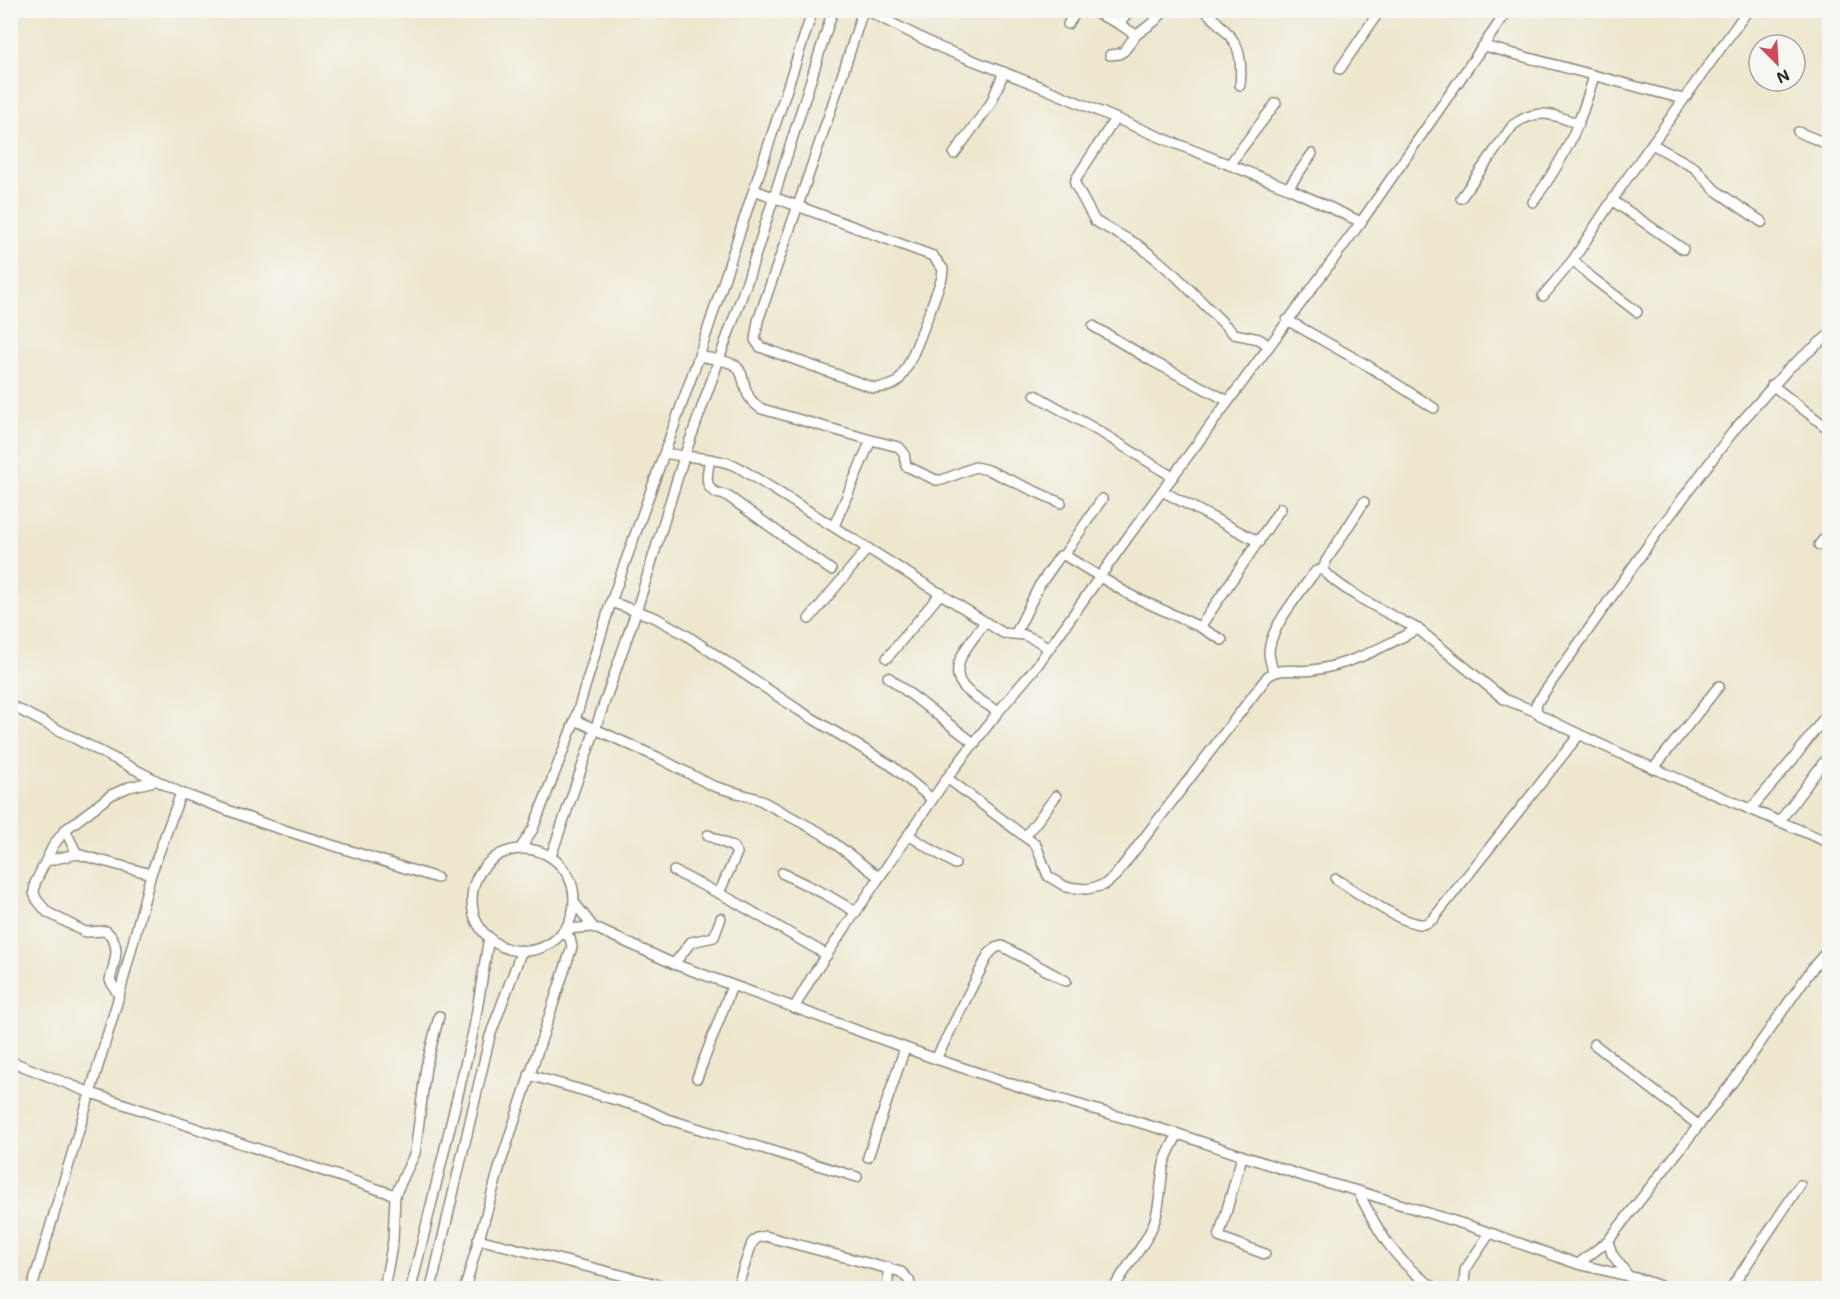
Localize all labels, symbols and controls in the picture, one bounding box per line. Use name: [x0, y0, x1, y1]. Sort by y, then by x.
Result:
north arrow: [1747, 33, 1807, 93]
text: N: [1773, 65, 1793, 89]

